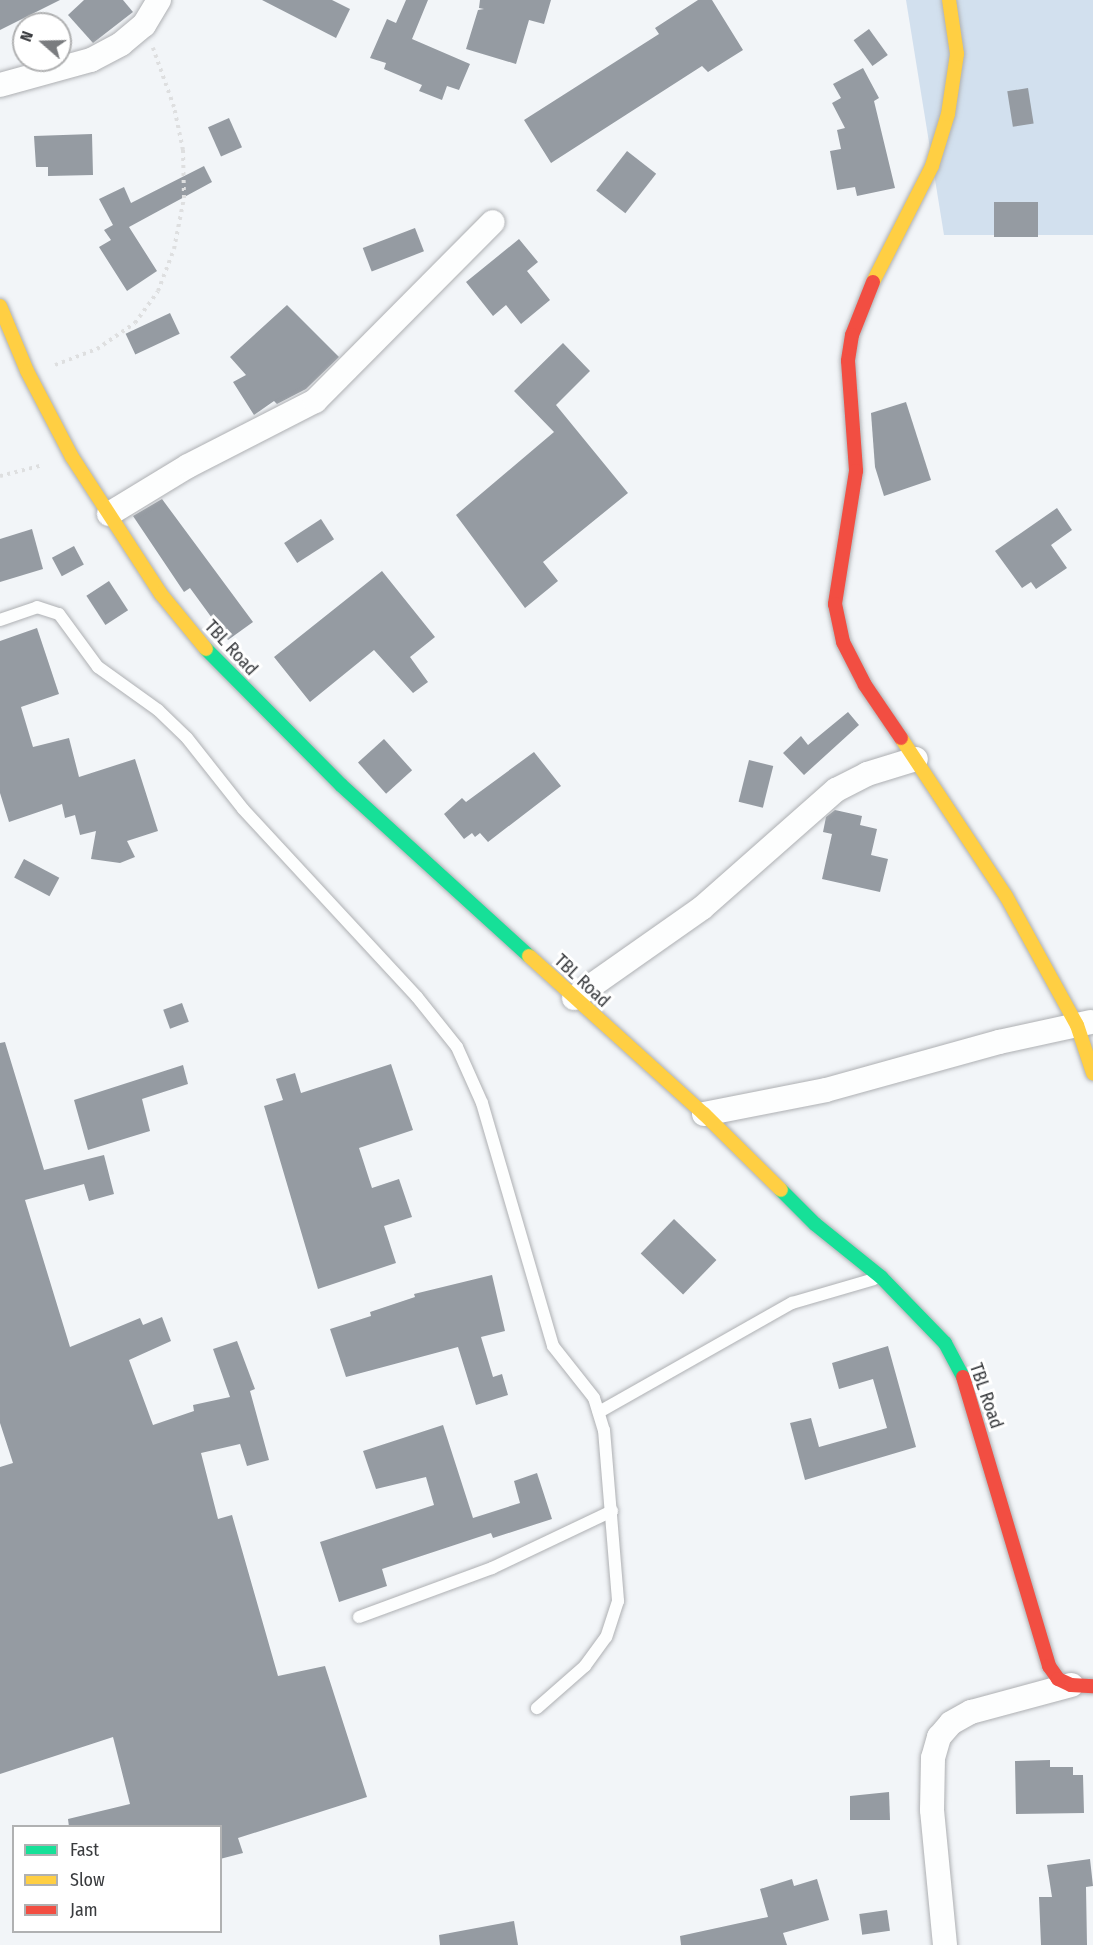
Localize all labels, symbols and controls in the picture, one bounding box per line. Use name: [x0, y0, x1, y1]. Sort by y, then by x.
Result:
north arrow: [12, 12, 72, 72]
text: N: [16, 29, 37, 44]
street label: TBL Road: [200, 616, 262, 680]
street label: TBL Road: [550, 950, 614, 1012]
street label: TBL Road: [965, 1360, 1007, 1432]
legend: [12, 1825, 222, 1933]
text: Fast: [70, 1839, 99, 1861]
text: Slow: [70, 1869, 105, 1891]
text: Jam: [70, 1899, 98, 1921]

